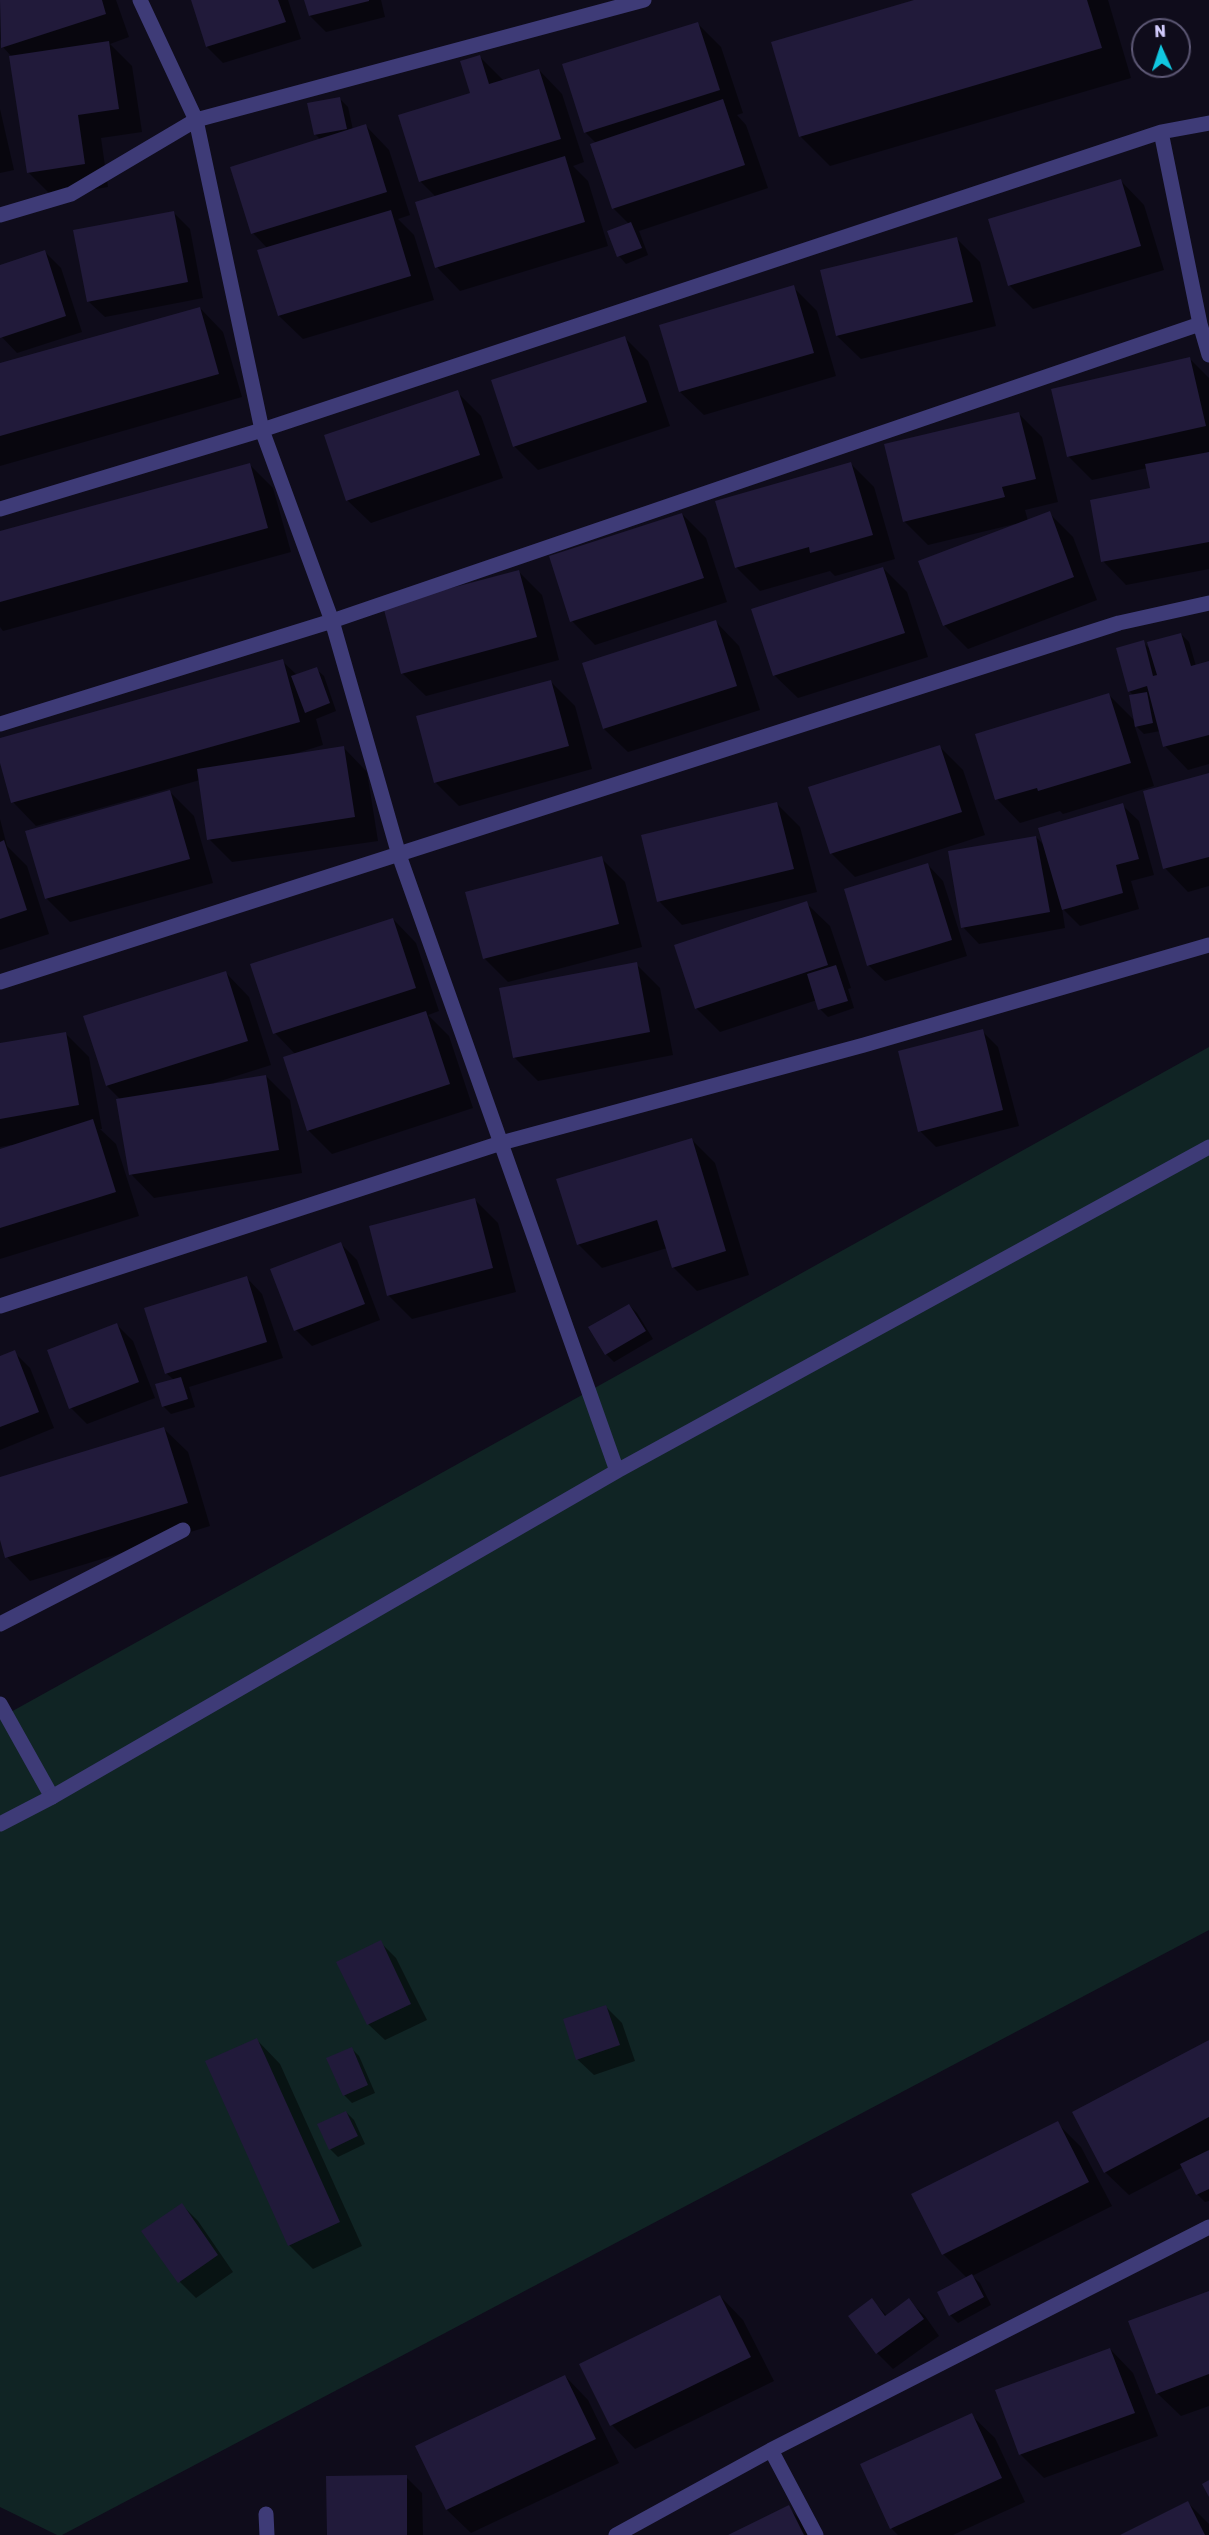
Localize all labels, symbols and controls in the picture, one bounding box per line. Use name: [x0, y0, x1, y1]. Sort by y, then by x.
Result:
north arrow: [1131, 18, 1191, 78]
text: N: [1154, 22, 1166, 41]

